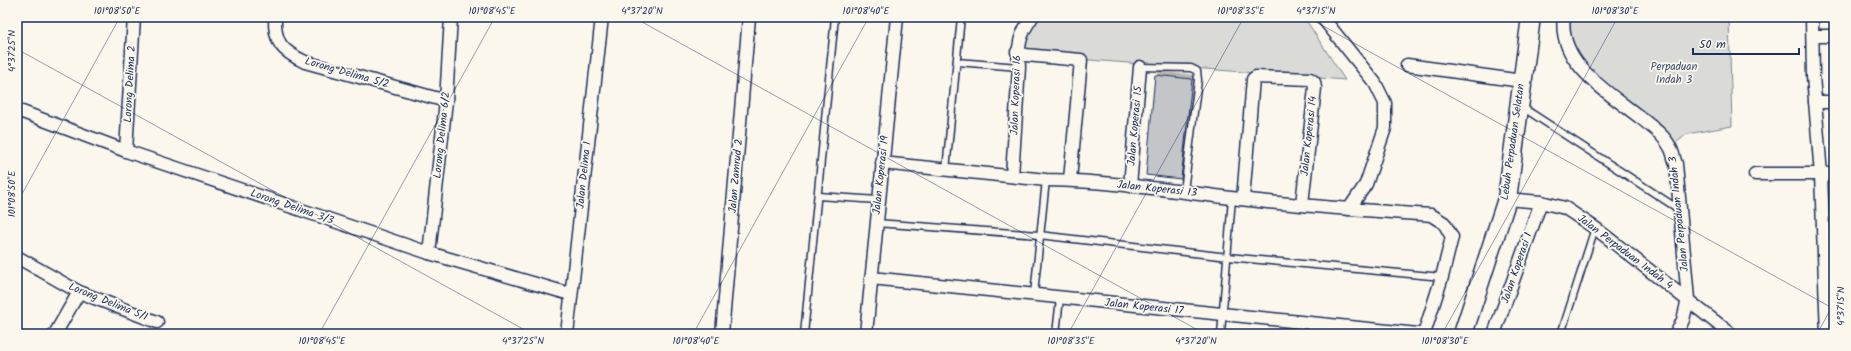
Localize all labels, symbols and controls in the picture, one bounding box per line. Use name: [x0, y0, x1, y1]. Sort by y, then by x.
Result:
text: 101°08'50"E: [94, 3, 141, 19]
text: 101°08'45"E: [468, 3, 517, 19]
text: 4°37'20"N: [621, 3, 663, 19]
text: 101°08'40"E: [843, 3, 891, 19]
text: 101°08'35"E: [1217, 3, 1266, 19]
text: 4°37'15"N: [1296, 3, 1336, 19]
text: 101°08'30"E: [1591, 3, 1640, 19]
text: 4°37'25"N: [4, 30, 20, 72]
scale bar: [1693, 30, 1799, 56]
text: 50 m: [1699, 35, 1726, 54]
street label: Lorong Delima 2: [119, 45, 141, 123]
street label: Lorong Delima 5/2: [303, 52, 391, 94]
street label: Jalan Koperasi 16: [1006, 55, 1026, 135]
park label: Perpaduan Indah 3: [1651, 58, 1698, 89]
street label: Lebuh Perpaduan Selatan: [1496, 82, 1530, 201]
street label: Jalan Koperasi 15: [1123, 84, 1148, 167]
street label: Lorong Delima 6/2: [428, 91, 456, 179]
street label: Jalan Koperasi 14: [1296, 95, 1322, 177]
street label: Jalan Koperasi 19: [868, 134, 894, 215]
street label: Jalan Zamrud 2: [724, 138, 748, 214]
street label: Jalan Delima 1: [572, 140, 596, 210]
street label: Jalan Perpaduan Indah 3: [1664, 155, 1694, 273]
text: 101°08'50"E: [4, 170, 20, 217]
street label: Jalan Koperasi 13: [1116, 176, 1198, 202]
street label: Lorong Delima 3/3: [248, 184, 336, 230]
street label: Jalan Perpaduan Indah 4: [1573, 210, 1677, 294]
street label: Jalan Koperasi 1: [1496, 230, 1538, 306]
street label: Lorong Delima 5/1: [66, 278, 150, 326]
text: 4°37'15"N: [1833, 286, 1849, 326]
street label: Jalan Koperasi 17: [1104, 294, 1185, 320]
text: 101°08'45"E: [298, 333, 347, 349]
text: 4°37'25"N: [502, 333, 544, 349]
text: 101°08'40"E: [673, 333, 721, 349]
text: 101°08'35"E: [1047, 333, 1096, 349]
text: 4°37'20"N: [1175, 333, 1217, 349]
text: 101°08'30"E: [1421, 333, 1470, 349]

